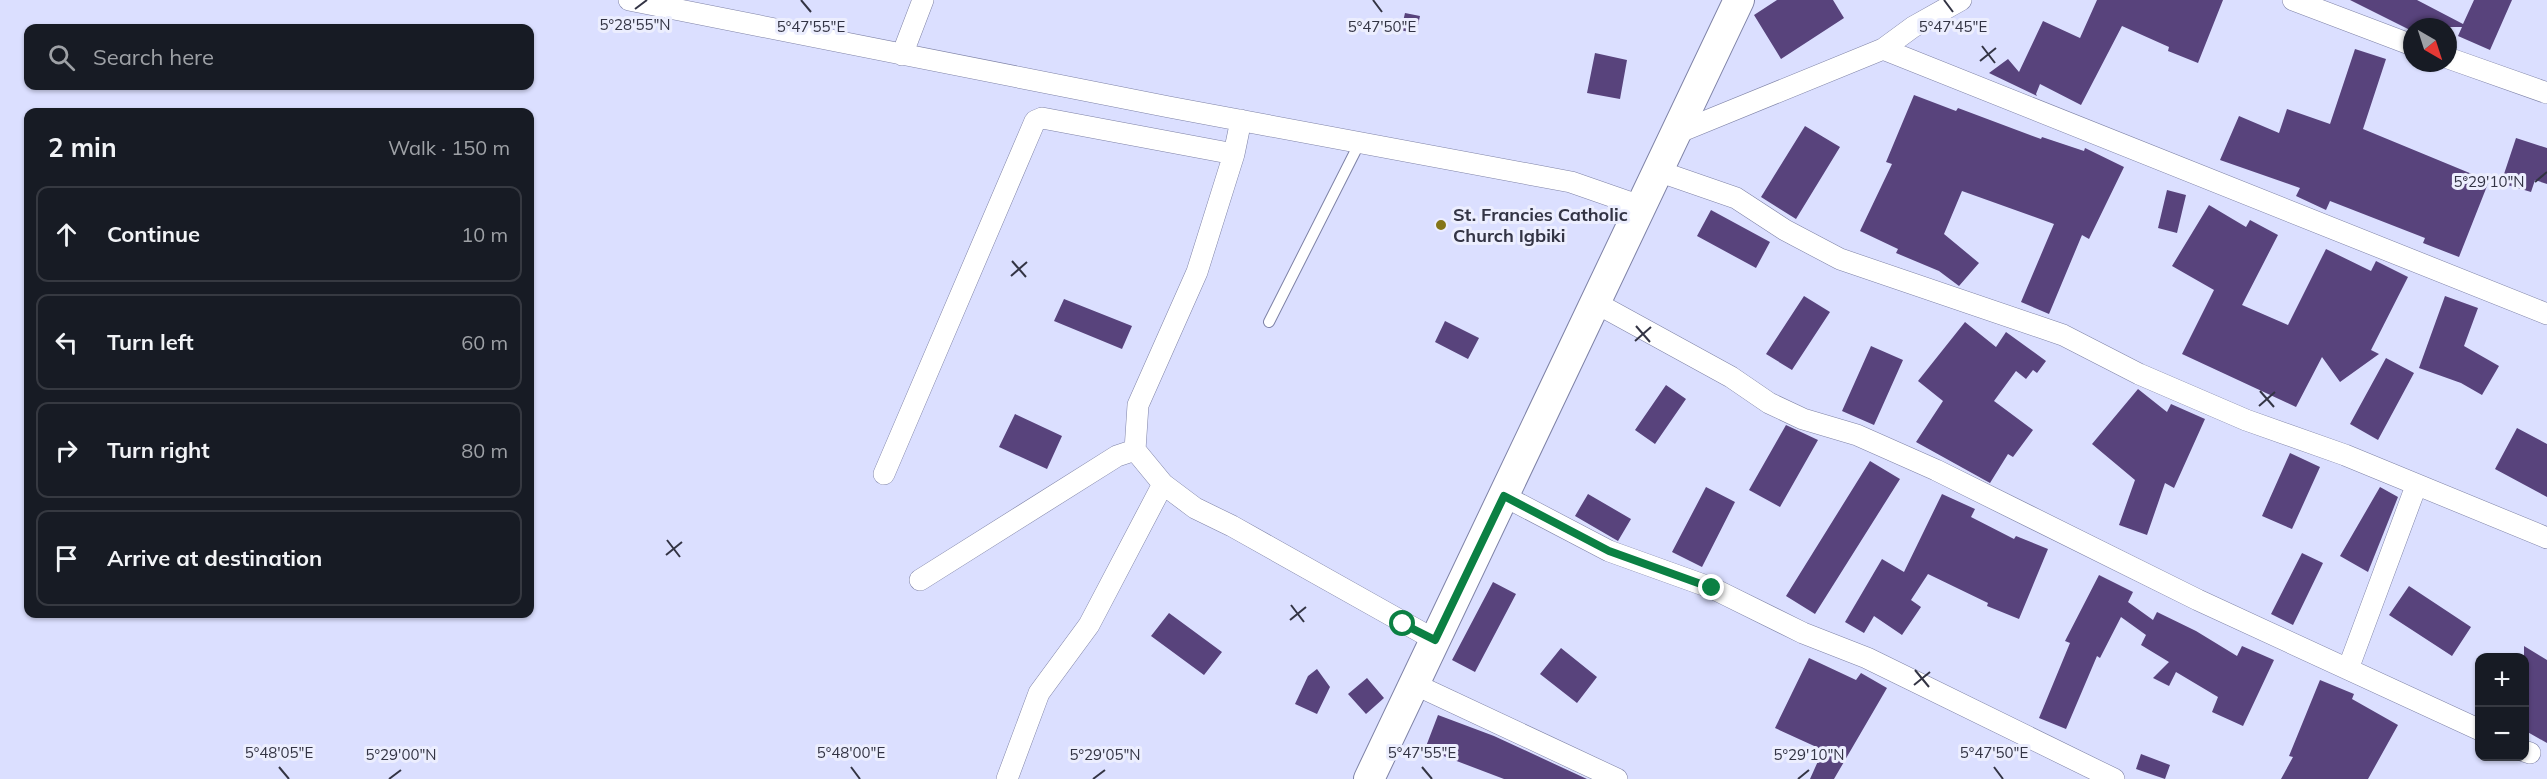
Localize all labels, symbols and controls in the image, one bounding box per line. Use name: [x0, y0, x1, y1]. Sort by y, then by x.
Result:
text: 5°28'55"N: [600, 15, 670, 34]
text: 5°47'55"E: [777, 17, 845, 36]
text: 5°47'50"E: [1348, 17, 1416, 36]
text: 5°47'45"E: [1919, 17, 1987, 36]
north arrow: [2403, 18, 2457, 72]
search box: [24, 24, 534, 90]
icon: search: [45, 41, 78, 74]
text: Search here: [93, 43, 214, 71]
text: 2 min: [48, 131, 117, 164]
text: Walk · 150 m: [388, 135, 510, 160]
text: 5°29'10"N: [2454, 172, 2524, 191]
place label: St. Francies Catholic Church Igbiki: [1453, 203, 1628, 247]
icon: ahead: [50, 218, 83, 251]
marker: St. Francies Catholic Church Igbiki: [1434, 218, 1448, 232]
text: Continue: [107, 220, 200, 248]
text: 10 m: [461, 222, 508, 247]
icon: left: [50, 326, 83, 359]
text: Turn left: [107, 328, 194, 356]
text: 60 m: [461, 330, 508, 355]
icon: right: [50, 434, 83, 467]
text: Turn right: [107, 436, 210, 464]
text: 80 m: [461, 438, 508, 463]
icon: arrive: [50, 542, 83, 575]
text: Arrive at destination: [107, 544, 322, 572]
route end: [1698, 574, 1724, 600]
route start: [1389, 610, 1415, 636]
map controls: [2475, 653, 2529, 761]
button: +: [2475, 653, 2529, 707]
button: −: [2475, 707, 2529, 761]
text: 5°48'05"E: [245, 743, 313, 762]
text: 5°48'00"E: [817, 743, 885, 762]
text: 5°47'55"E: [1388, 743, 1456, 762]
text: 5°47'50"E: [1960, 743, 2028, 762]
text: 5°29'00"N: [366, 745, 436, 764]
text: 5°29'05"N: [1070, 745, 1140, 764]
text: 5°29'10"N: [1774, 745, 1844, 764]

